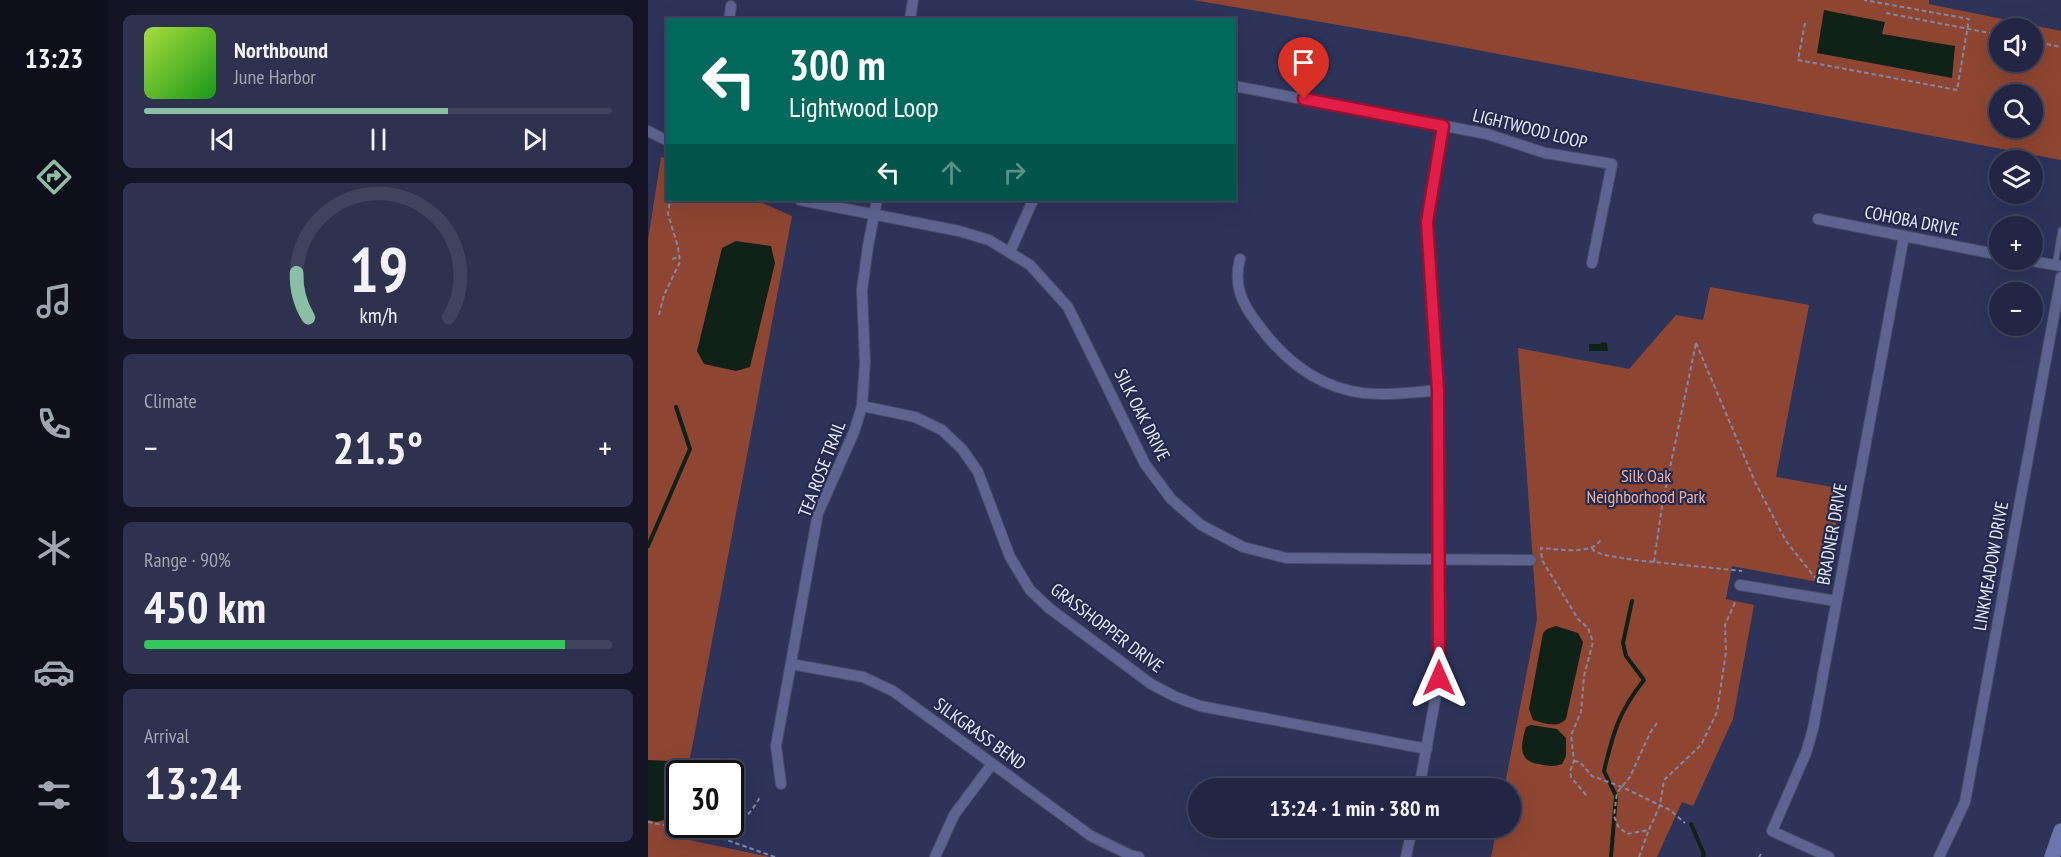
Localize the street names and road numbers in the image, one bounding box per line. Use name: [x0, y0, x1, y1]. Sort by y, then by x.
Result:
street label: LIGHTWOOD LOOP: [1470, 103, 1590, 154]
street label: COHOBA DRIVE: [1863, 200, 1961, 241]
street label: SILK OAK DRIVE: [1109, 365, 1175, 465]
street label: TEA ROSE TRAIL: [793, 417, 851, 520]
street label: BRADNER DRIVE: [1811, 481, 1852, 587]
street label: LINKMEADOW DRIVE: [1968, 499, 2013, 632]
street label: GRASSHOPPER DRIVE: [1046, 578, 1168, 677]
street label: SILKGRASS BEND: [930, 693, 1031, 775]

